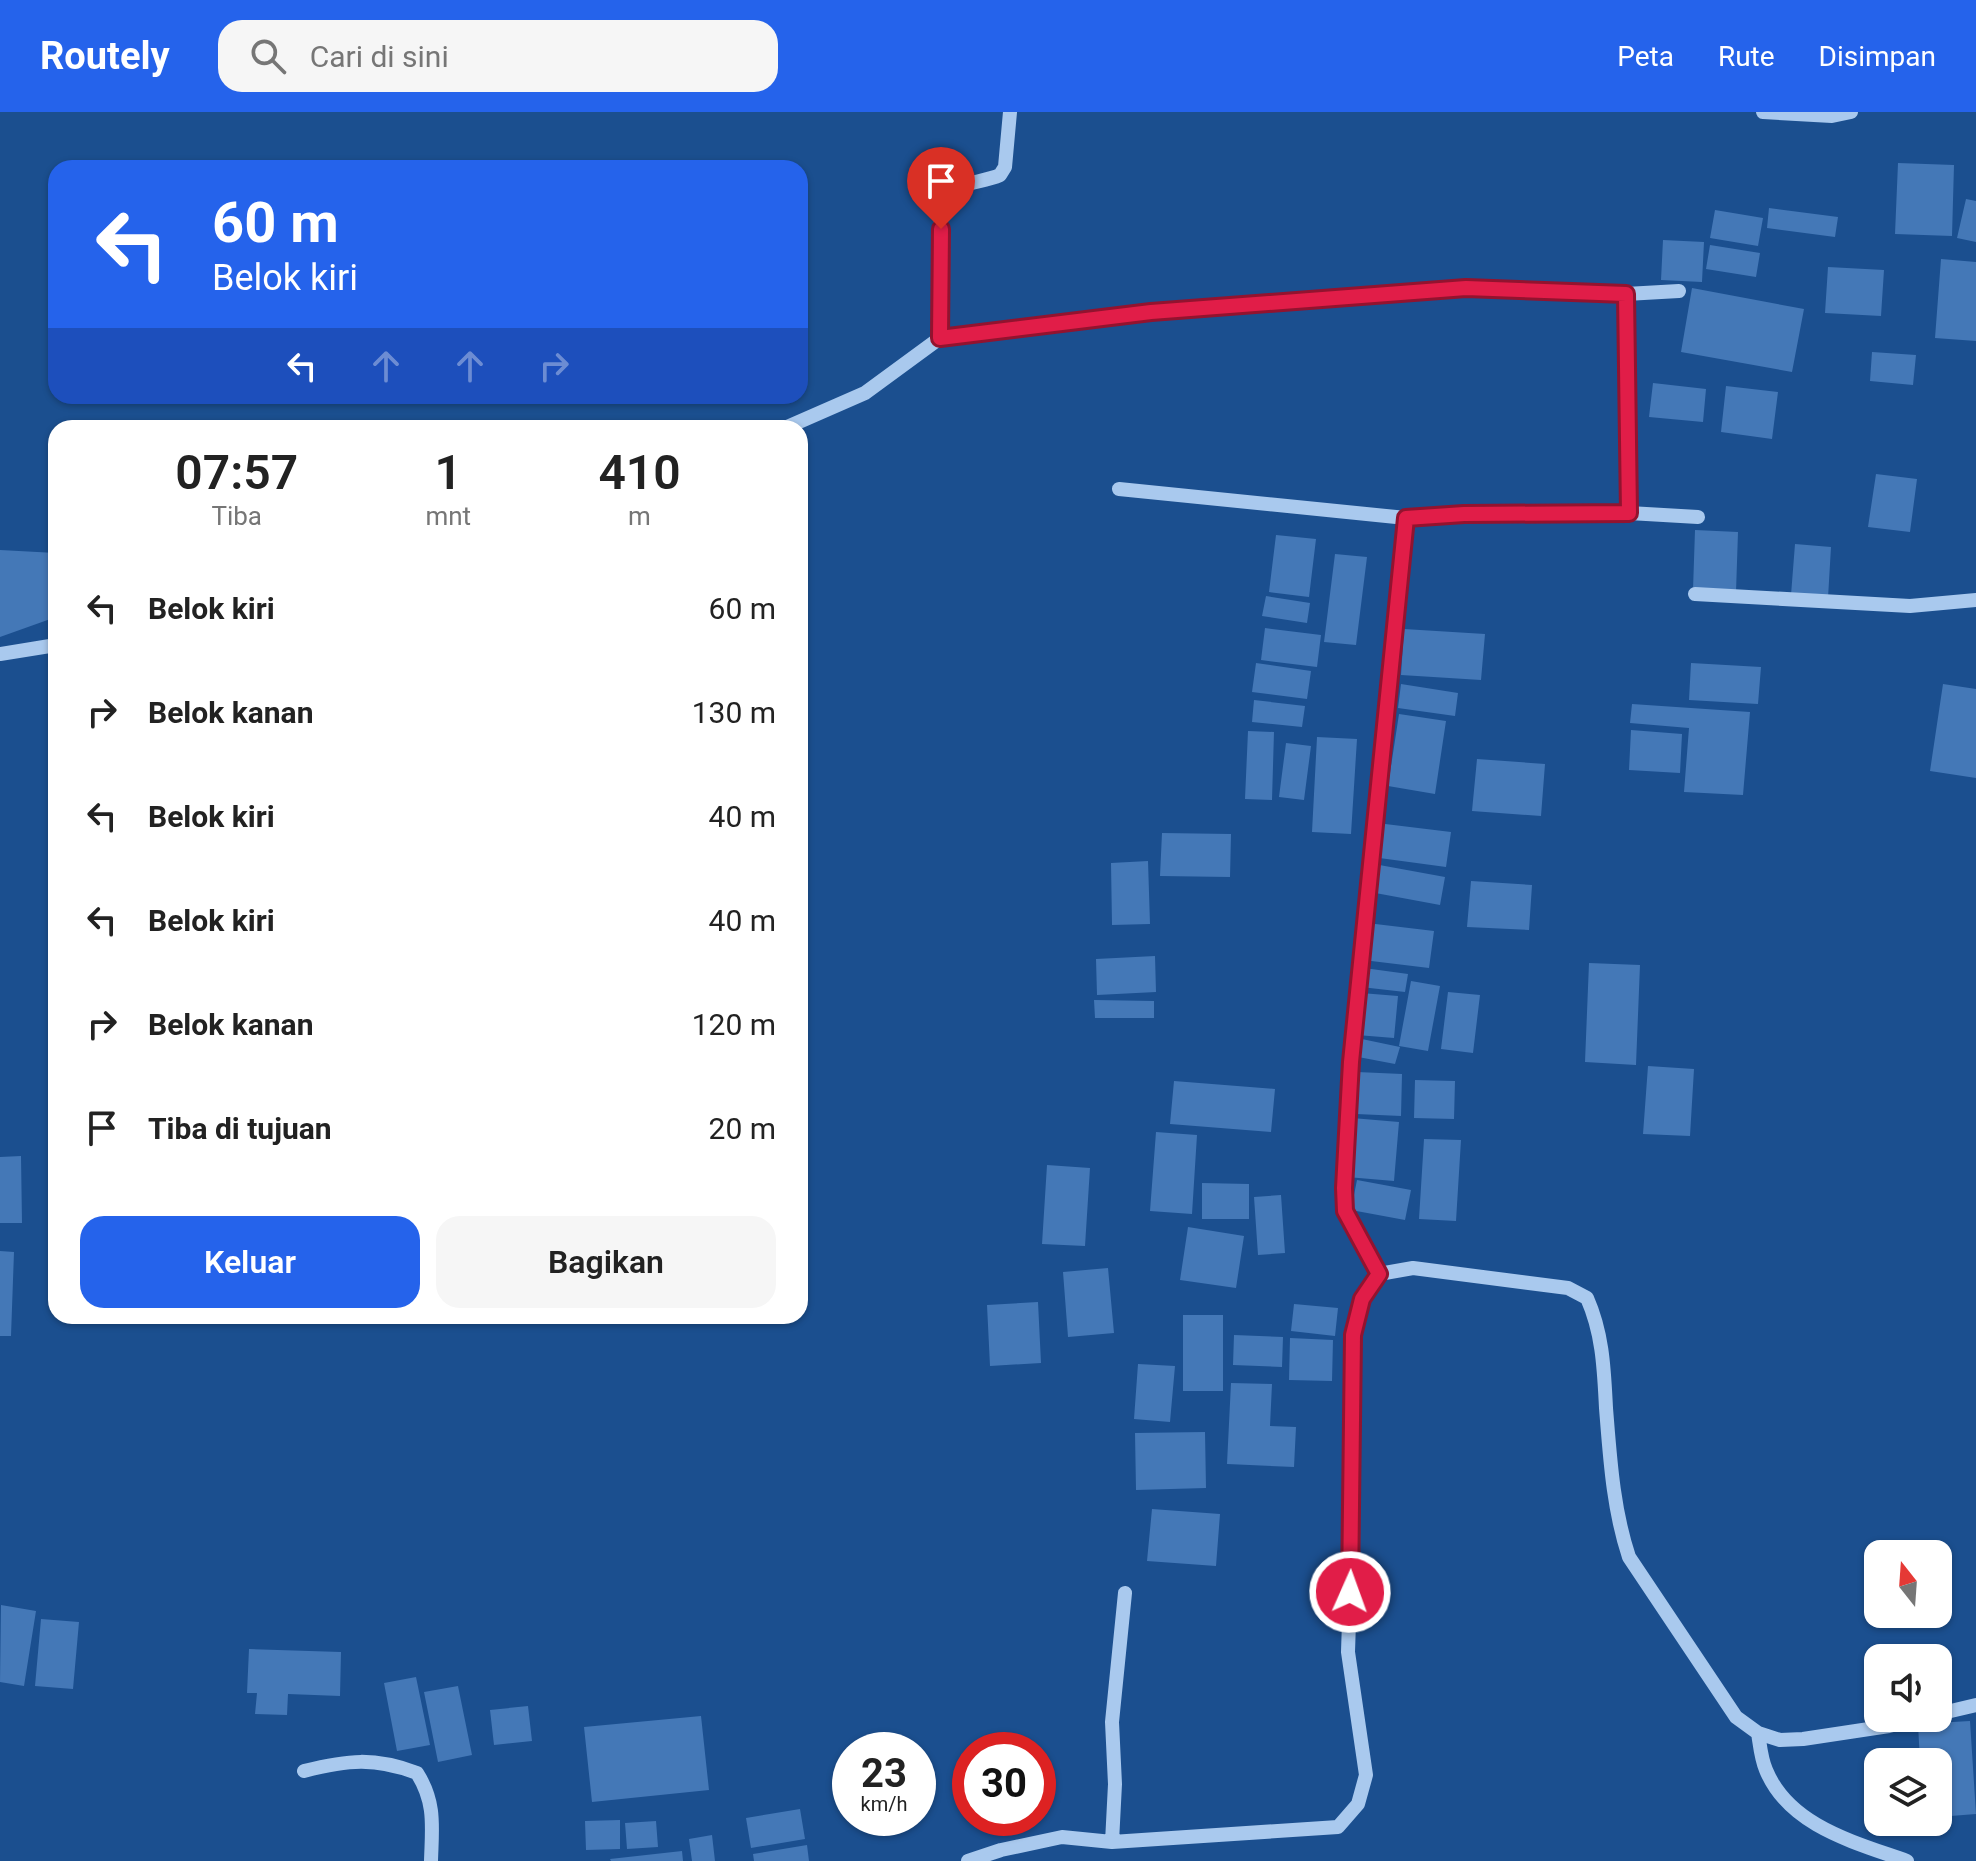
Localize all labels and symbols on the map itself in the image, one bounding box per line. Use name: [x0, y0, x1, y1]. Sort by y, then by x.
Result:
pin: [907, 147, 975, 229]
north arrow: [1864, 1540, 1952, 1628]
position arrow: [1308, 1550, 1392, 1634]
speed limit sign: 30: [952, 1732, 1056, 1836]

